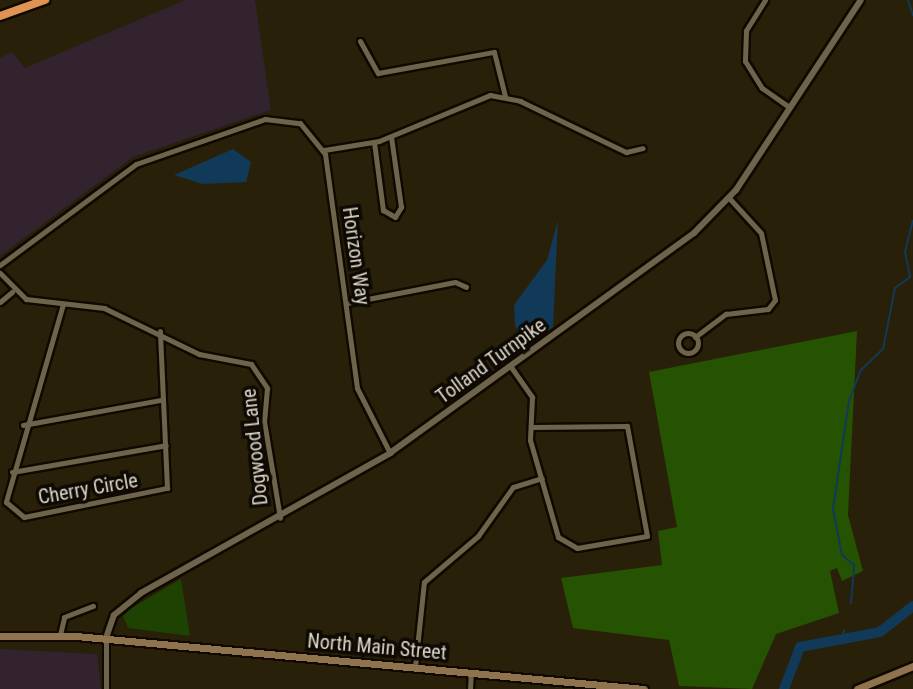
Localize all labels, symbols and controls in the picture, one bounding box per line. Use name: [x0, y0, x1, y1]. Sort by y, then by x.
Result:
street label: Horizon Way: [337, 205, 375, 307]
street label: Tolland Turnpike: [431, 313, 551, 409]
street label: Dogwood Lane: [237, 388, 273, 506]
street label: Cherry Circle: [36, 468, 140, 510]
street label: North Main Street: [306, 629, 448, 665]

